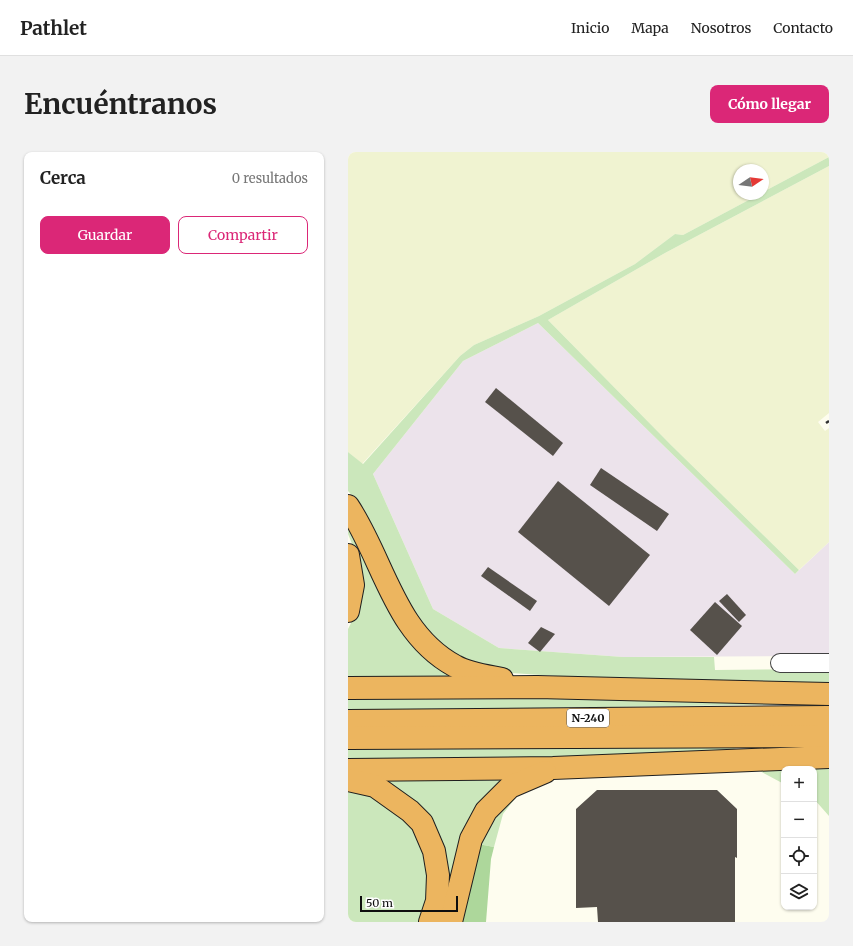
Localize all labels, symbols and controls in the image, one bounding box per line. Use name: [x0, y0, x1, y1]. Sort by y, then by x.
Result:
text: Pathlet: [20, 16, 87, 40]
text: Inicio: [571, 19, 609, 37]
text: Mapa: [631, 19, 669, 37]
text: Nosotros: [691, 19, 751, 37]
text: Contacto: [773, 19, 833, 37]
button: Cómo llegar: [710, 85, 829, 123]
text: Encuéntranos: [24, 86, 217, 122]
north arrow: [733, 164, 769, 200]
text: Cerca: [40, 167, 86, 189]
text: 0 resultados: [232, 170, 308, 187]
button: Guardar: [40, 216, 170, 254]
button: Compartir: [178, 216, 308, 254]
road number: N-240: [567, 709, 609, 727]
map controls: [781, 766, 817, 910]
button: +: [781, 766, 817, 802]
button: −: [781, 802, 817, 838]
button: locate: [781, 838, 817, 874]
button: layers: [781, 874, 817, 910]
scale bar: [360, 894, 458, 913]
text: 50 m: [366, 896, 393, 910]

